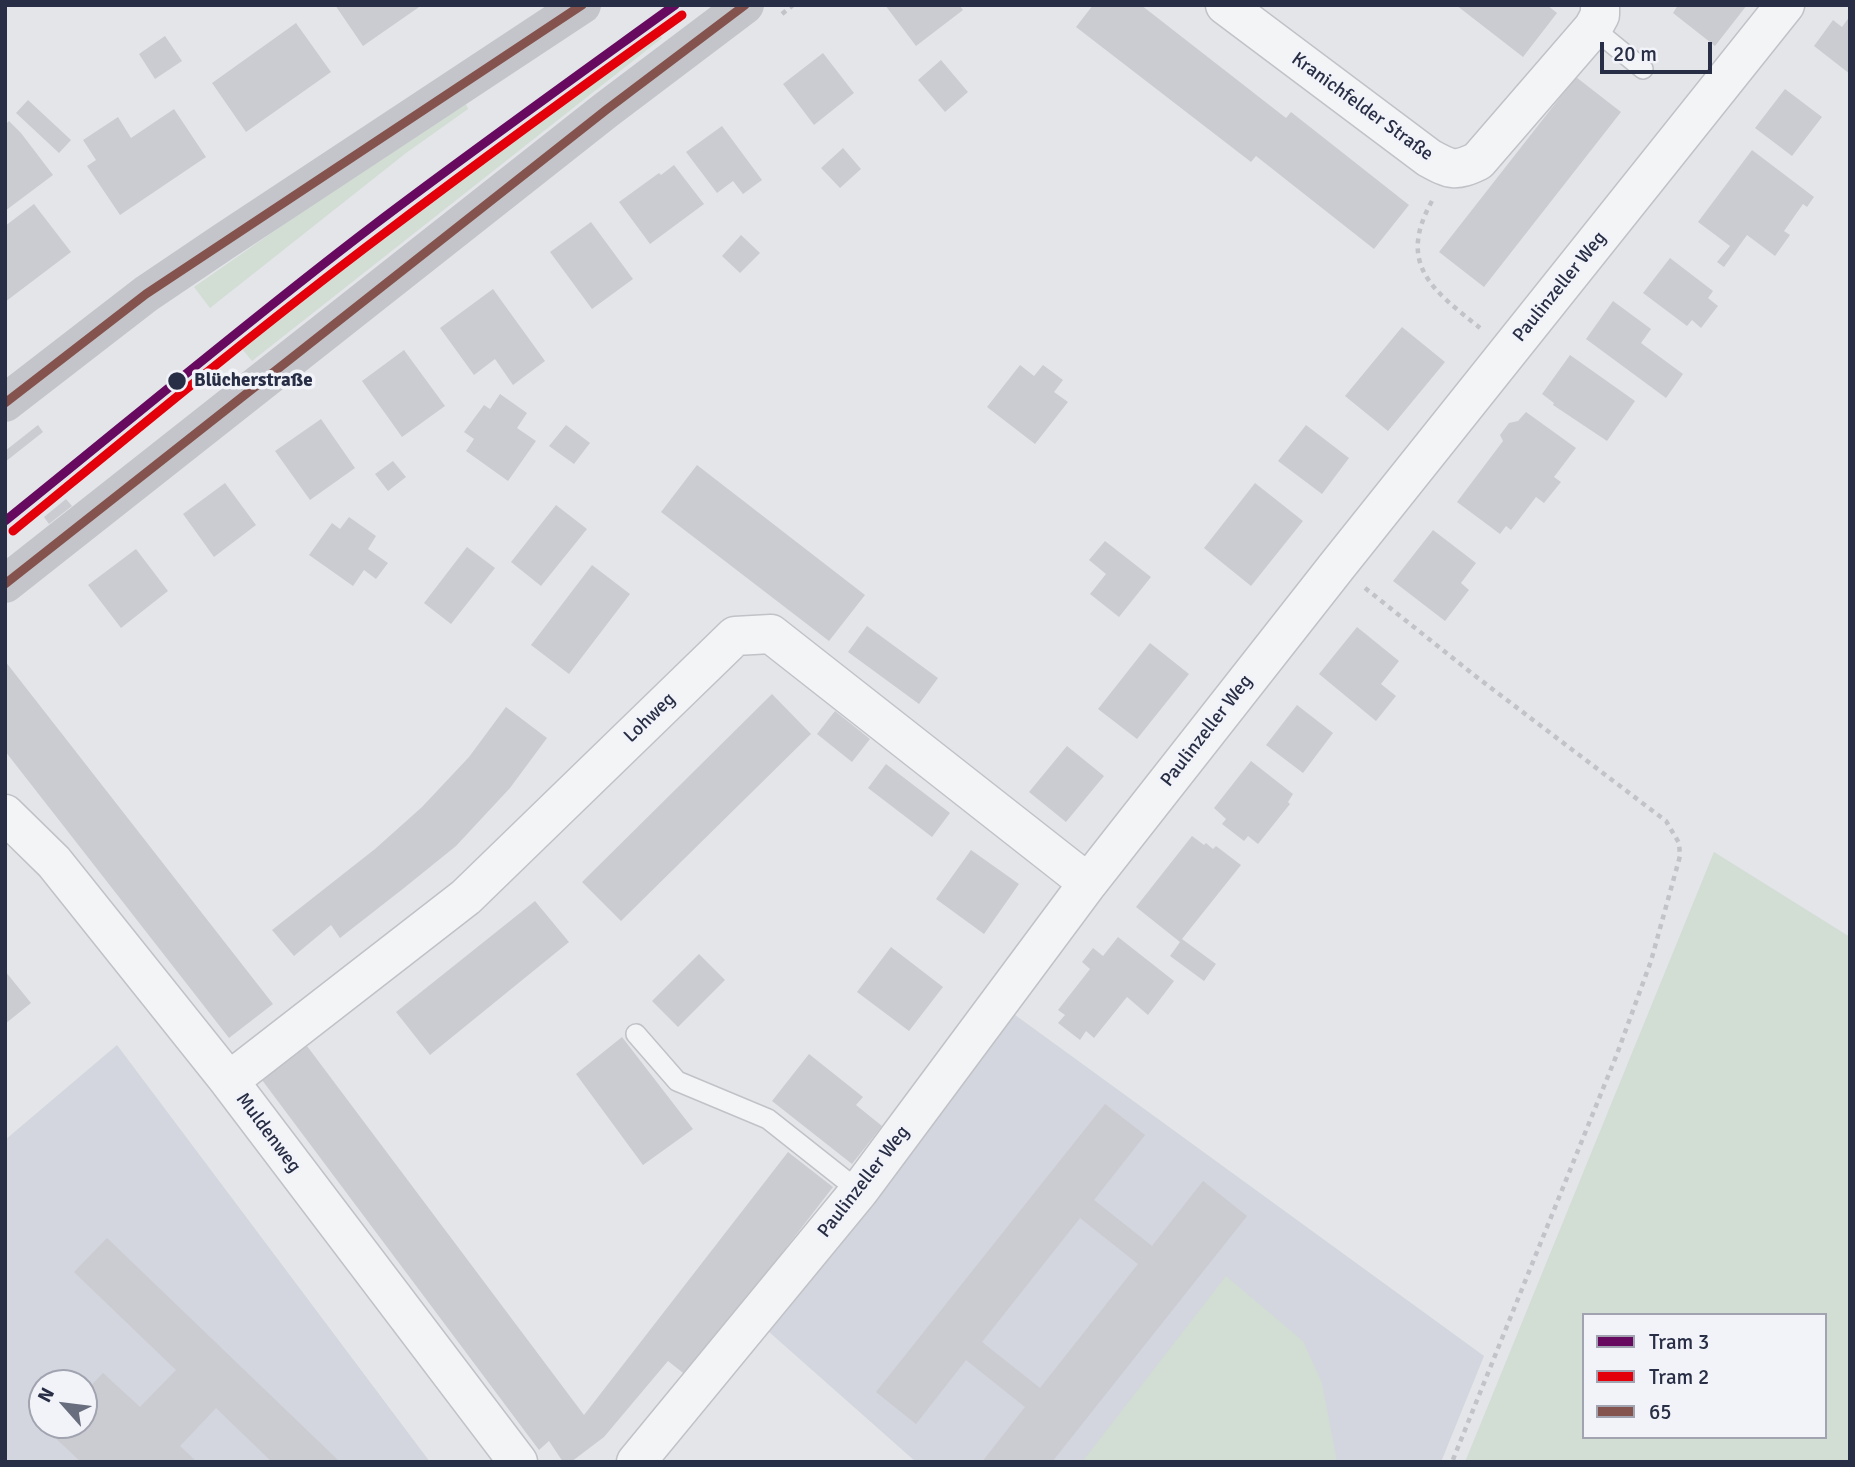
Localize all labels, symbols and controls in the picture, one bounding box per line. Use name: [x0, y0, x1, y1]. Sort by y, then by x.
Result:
scale bar: [1603, 28, 1715, 72]
text: 20 m: [1613, 41, 1657, 67]
street label: Kranichfelder Straße: [1287, 48, 1437, 166]
street label: Paulinzeller Weg: [1509, 227, 1611, 347]
marker: Blücherstraße: [166, 370, 188, 392]
place label: Blücherstraße: [194, 370, 313, 392]
street label: Paulinzeller Weg: [1156, 671, 1258, 791]
street label: Lohweg: [620, 688, 680, 748]
street label: Muldenweg: [231, 1089, 305, 1177]
street label: Paulinzeller Weg: [813, 1122, 915, 1242]
legend: [1582, 1313, 1827, 1439]
text: Tram 3: [1649, 1329, 1709, 1355]
text: Tram 2: [1649, 1364, 1709, 1390]
north arrow: [28, 1369, 98, 1439]
text: N: [33, 1384, 60, 1407]
text: 65: [1649, 1399, 1672, 1425]

